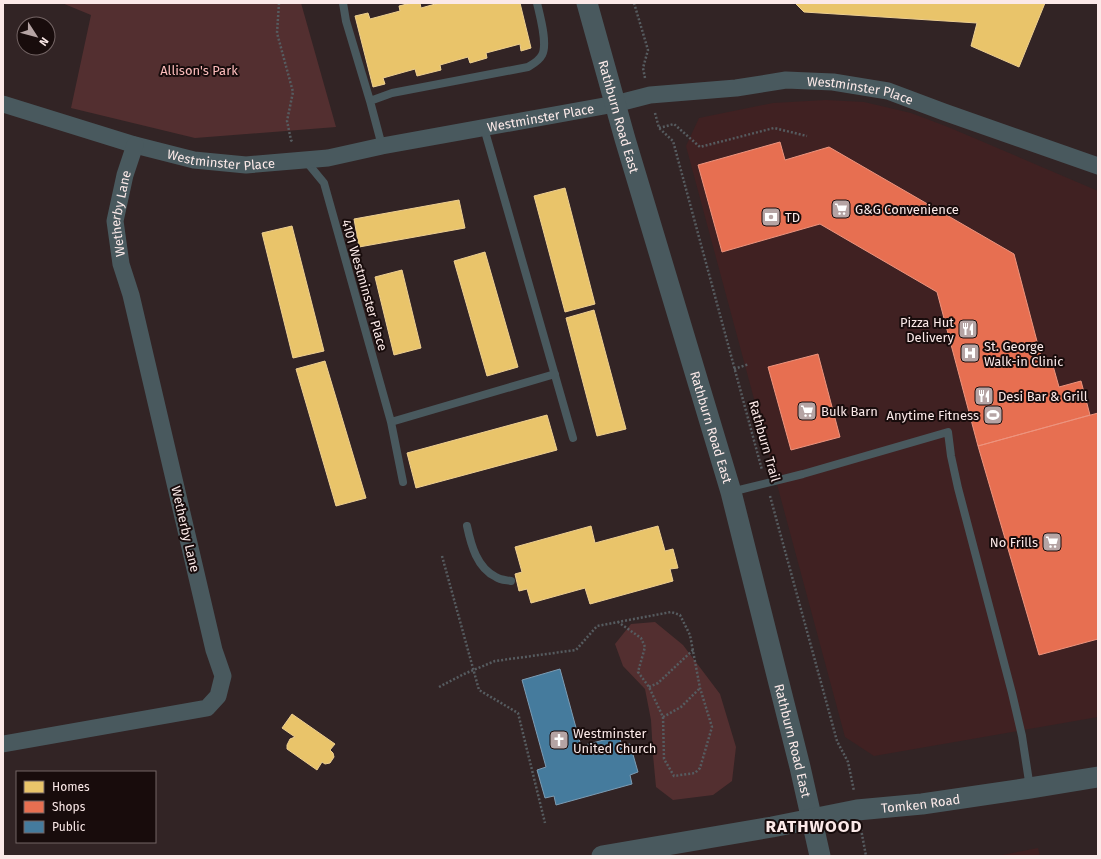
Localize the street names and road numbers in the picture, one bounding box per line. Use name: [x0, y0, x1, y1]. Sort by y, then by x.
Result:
street label: Rathburn Road East: [595, 59, 642, 175]
street label: Westminster Place: [807, 74, 915, 108]
street label: Westminster Place: [486, 101, 595, 135]
street label: Westminster Place: [166, 146, 275, 173]
street label: Wetherby Lane: [108, 168, 134, 258]
street label: 4101 Westminster Place: [339, 218, 390, 353]
street label: Rathburn Road East: [687, 369, 735, 485]
street label: Rathburn Trail: [746, 399, 783, 484]
street label: Wetherby Lane: [168, 485, 203, 574]
street label: Rathburn Road East: [771, 682, 814, 799]
street label: Tomken Road: [880, 791, 961, 816]

